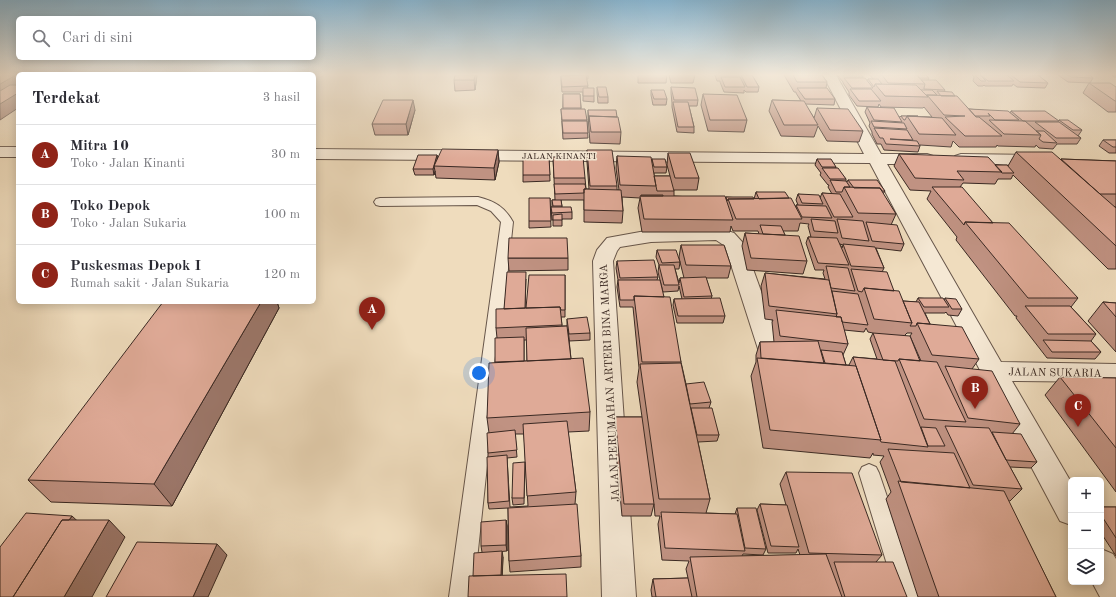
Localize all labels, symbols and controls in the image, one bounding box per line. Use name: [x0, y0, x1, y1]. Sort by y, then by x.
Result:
search box: [16, 16, 316, 60]
icon: search: [30, 27, 52, 49]
text: Cari di sini: [62, 31, 133, 46]
text: Terdekat: [32, 90, 100, 107]
text: 3 hasil: [263, 91, 300, 104]
text: Mitra 10: [70, 139, 129, 154]
text: A: [40, 148, 50, 161]
text: 30 m: [271, 148, 300, 161]
street label: JALAN KINANTI: [522, 152, 597, 161]
text: Toko · Jalan Kinanti: [70, 157, 185, 170]
text: Toko Depok: [70, 199, 151, 214]
text: B: [40, 208, 50, 221]
text: 100 m: [263, 208, 300, 221]
text: Toko · Jalan Sukaria: [70, 217, 186, 230]
text: Puskesmas Depok I: [70, 259, 201, 274]
street label: JALAN PERUMAHAN ARTERI BINA MARGA: [599, 263, 622, 502]
text: C: [41, 268, 49, 281]
text: 120 m: [263, 268, 300, 281]
text: Rumah sakit · Jalan Sukaria: [70, 277, 229, 290]
pin: A: [359, 297, 385, 330]
your location: [469, 363, 489, 383]
street label: JALAN SUKARIA: [1008, 367, 1102, 380]
pin: B: [962, 376, 988, 409]
pin: C: [1065, 394, 1091, 427]
map controls: [1068, 477, 1104, 585]
button: +: [1068, 477, 1104, 513]
button: −: [1068, 513, 1104, 549]
button: layers: [1068, 549, 1104, 585]

